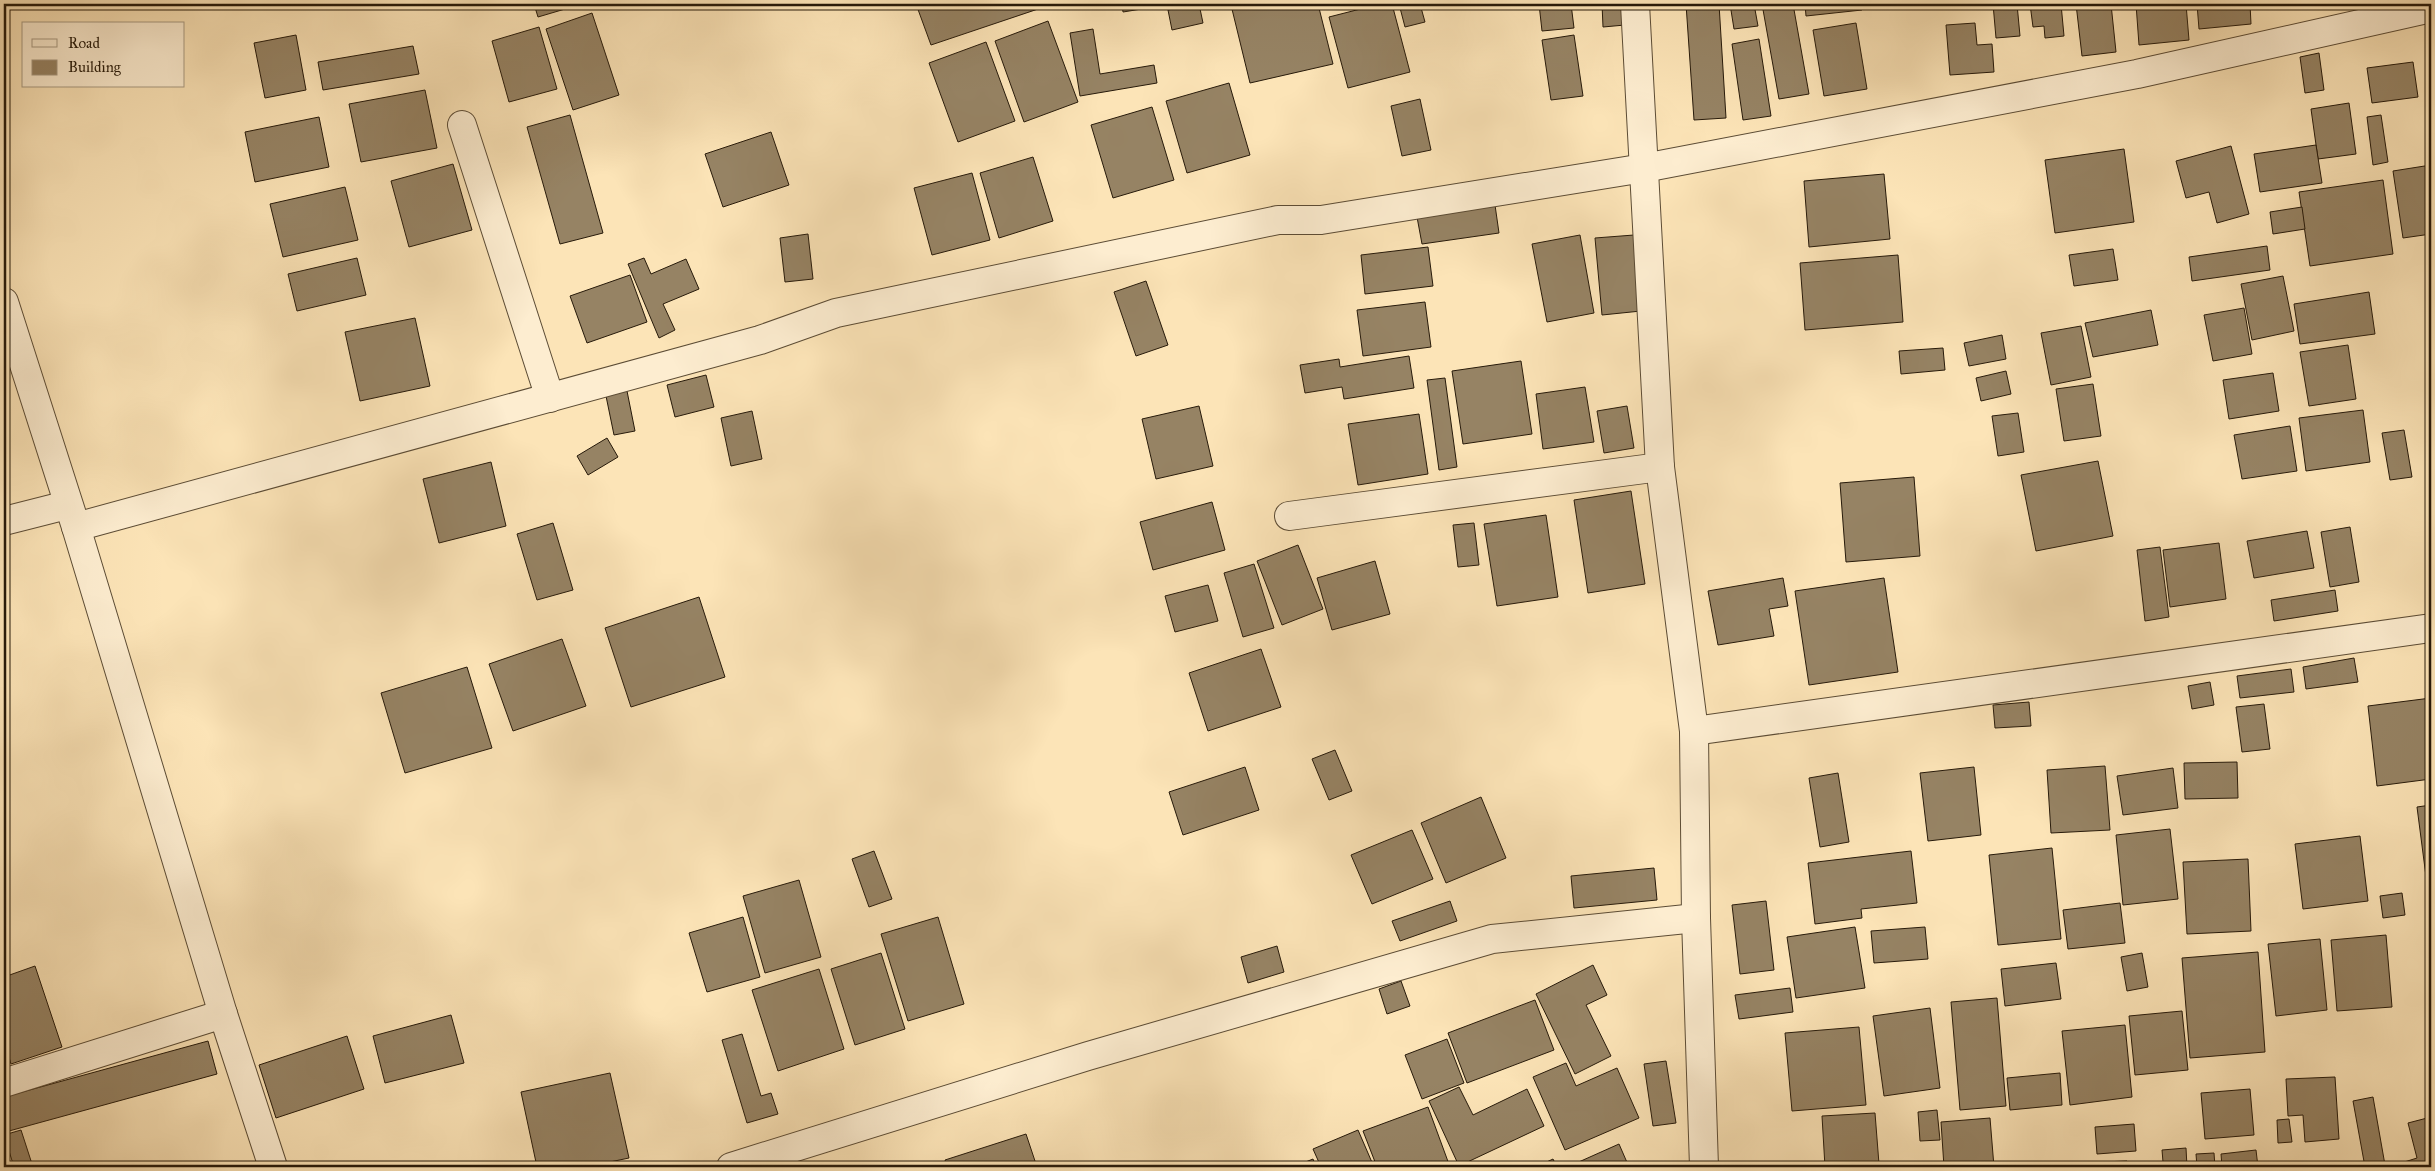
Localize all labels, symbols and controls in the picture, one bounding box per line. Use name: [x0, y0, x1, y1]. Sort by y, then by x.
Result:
legend: [22, 22, 185, 88]
text: Road: [68, 34, 100, 52]
text: Building: [68, 58, 122, 76]

